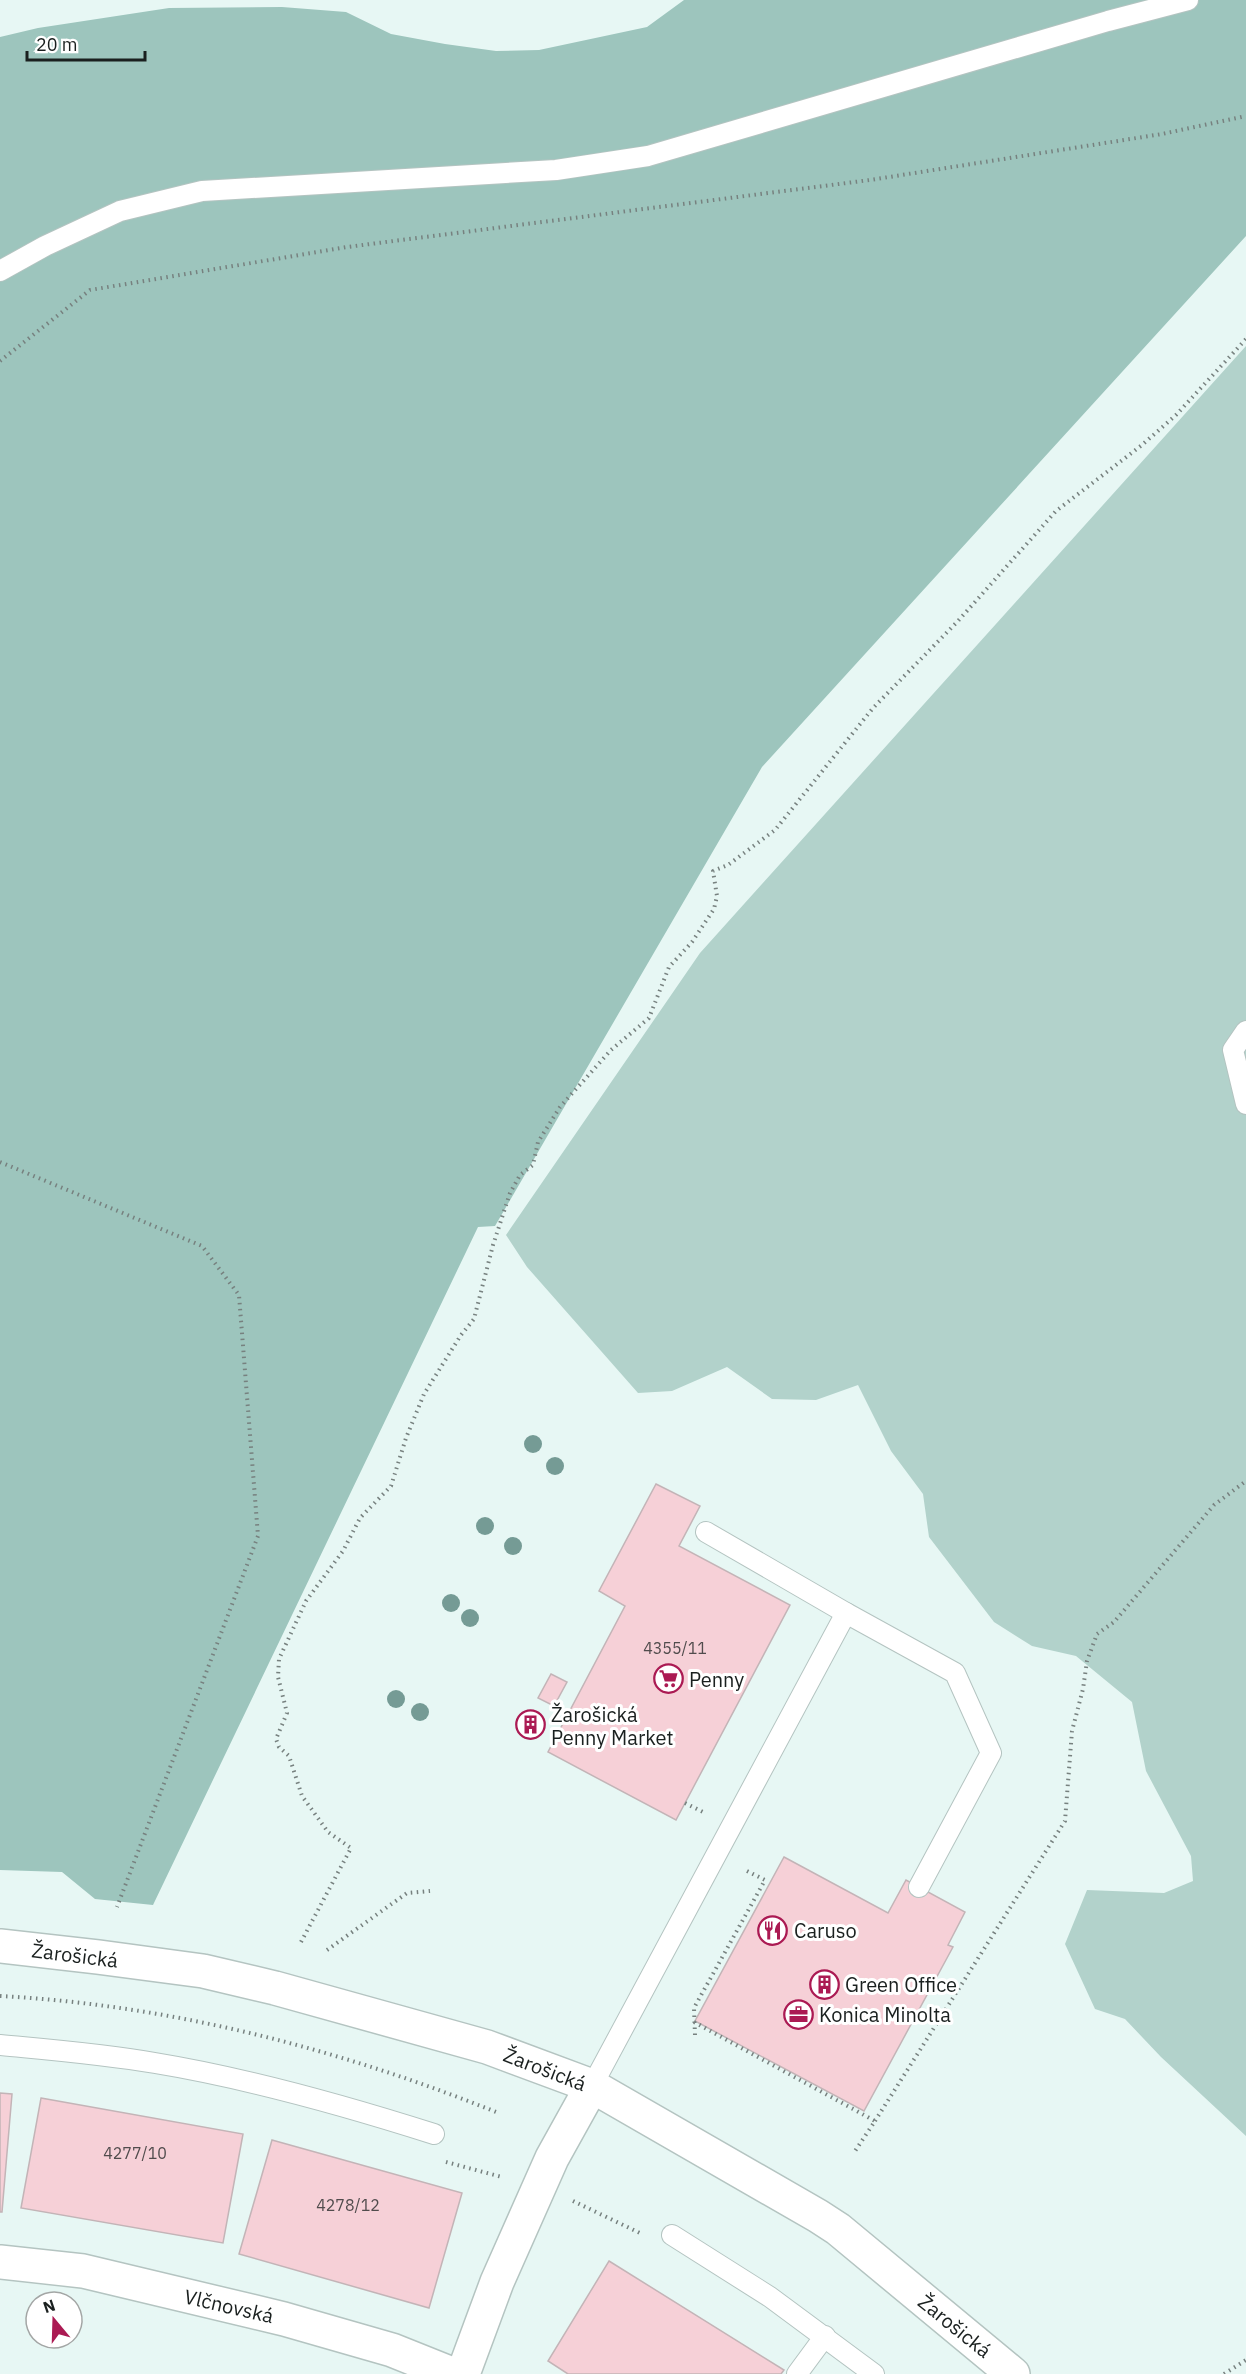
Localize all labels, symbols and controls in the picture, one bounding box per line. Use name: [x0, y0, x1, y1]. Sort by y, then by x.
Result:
scale bar: [27, 24, 146, 62]
text: 20 m: [36, 33, 78, 56]
house number: 4355/11: [643, 1638, 707, 1658]
supermarket icon: Penny: [652, 1663, 684, 1695]
place label: Penny: [689, 1666, 744, 1693]
place label: Žarošická Penny Market: [551, 1701, 673, 1751]
building icon: Žarošická Penny Market: [514, 1709, 546, 1741]
restaurant icon: Caruso: [757, 1914, 789, 1946]
place label: Caruso: [794, 1917, 857, 1944]
street label: Žarošická: [30, 1936, 120, 1974]
building icon: Green Office: [808, 1968, 840, 2000]
place label: Green Office: [845, 1971, 957, 1998]
office icon: Konica Minolta: [782, 1998, 814, 2030]
place label: Konica Minolta: [819, 2001, 951, 2028]
street label: Žarošická: [500, 2041, 591, 2097]
house number: 4277/10: [103, 2143, 167, 2163]
house number: 4278/12: [316, 2195, 380, 2215]
street label: Vlčnovská: [182, 2283, 277, 2329]
street label: Žarošická: [913, 2288, 997, 2364]
north arrow: [24, 2290, 84, 2350]
text: N: [40, 2294, 58, 2317]

